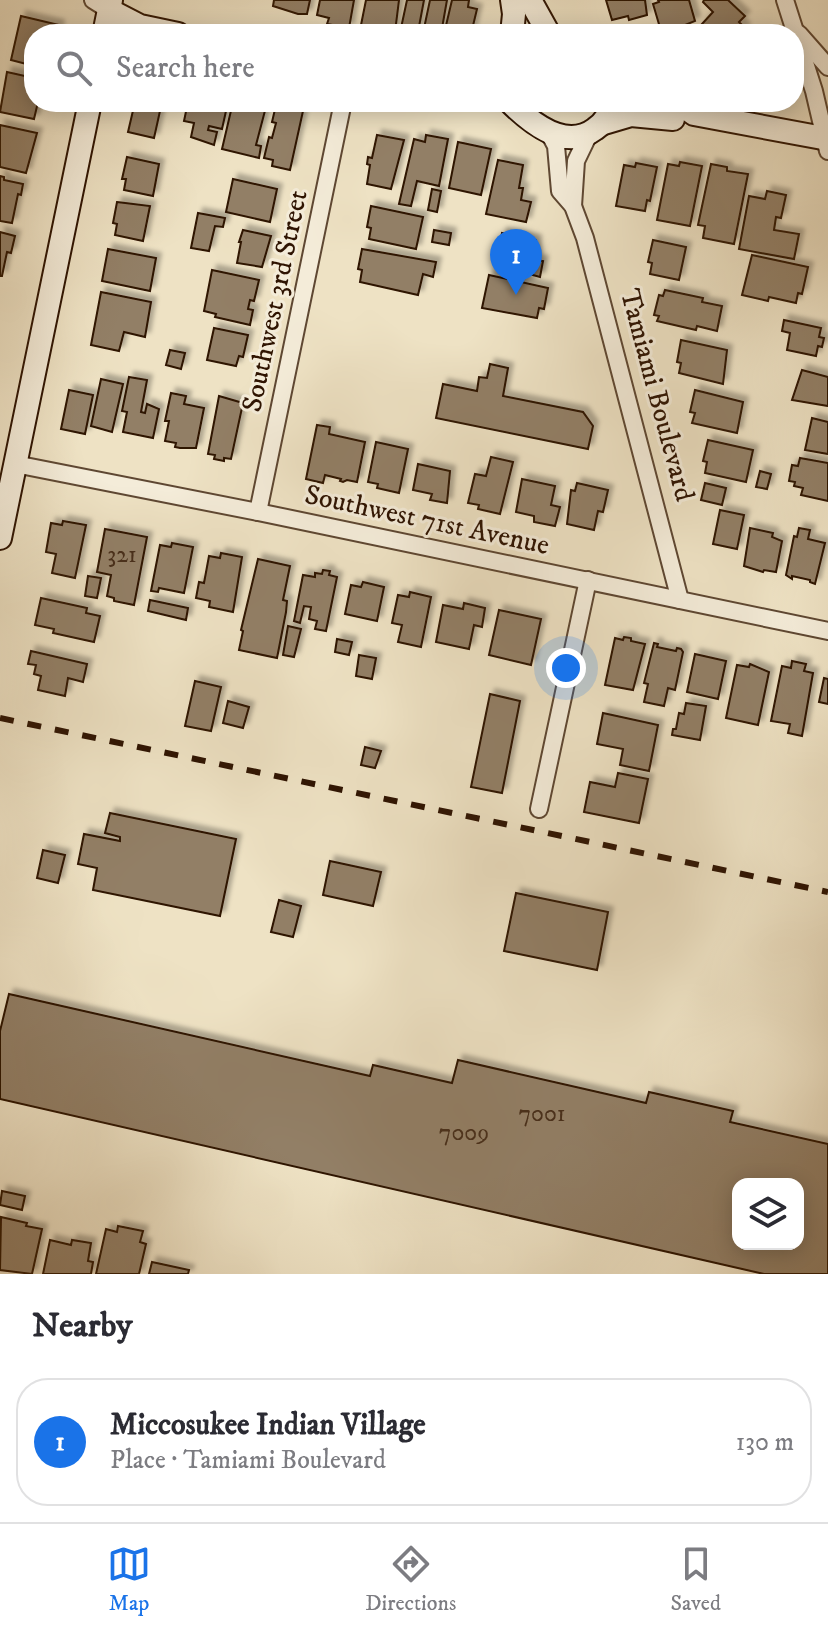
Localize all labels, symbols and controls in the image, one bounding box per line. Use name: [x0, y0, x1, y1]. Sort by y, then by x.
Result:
search box: [24, 24, 804, 112]
icon: search: [52, 46, 96, 90]
text: Search here: [116, 50, 255, 87]
street label: Southwest 3rd Street: [234, 187, 316, 415]
pin: 1: [490, 229, 542, 295]
street label: Tamiami Boulevard: [612, 285, 702, 505]
street label: Southwest 71st Avenue: [301, 477, 553, 563]
house number: 321: [107, 540, 137, 570]
your location: [546, 648, 586, 688]
house number: 7001: [518, 1099, 566, 1129]
house number: 7009: [439, 1118, 489, 1148]
map controls: [732, 1178, 804, 1250]
button: layers: [732, 1178, 804, 1250]
text: Nearby: [32, 1305, 133, 1347]
text: Miccosukee Indian Village: [110, 1407, 426, 1444]
text: 1: [55, 1426, 65, 1459]
text: 130 m: [736, 1426, 794, 1459]
text: Place · Tamiami Boulevard: [110, 1444, 386, 1477]
tab: Map: [107, 1542, 151, 1617]
tab: Directions: [365, 1542, 456, 1617]
tab: Saved: [670, 1542, 721, 1617]

